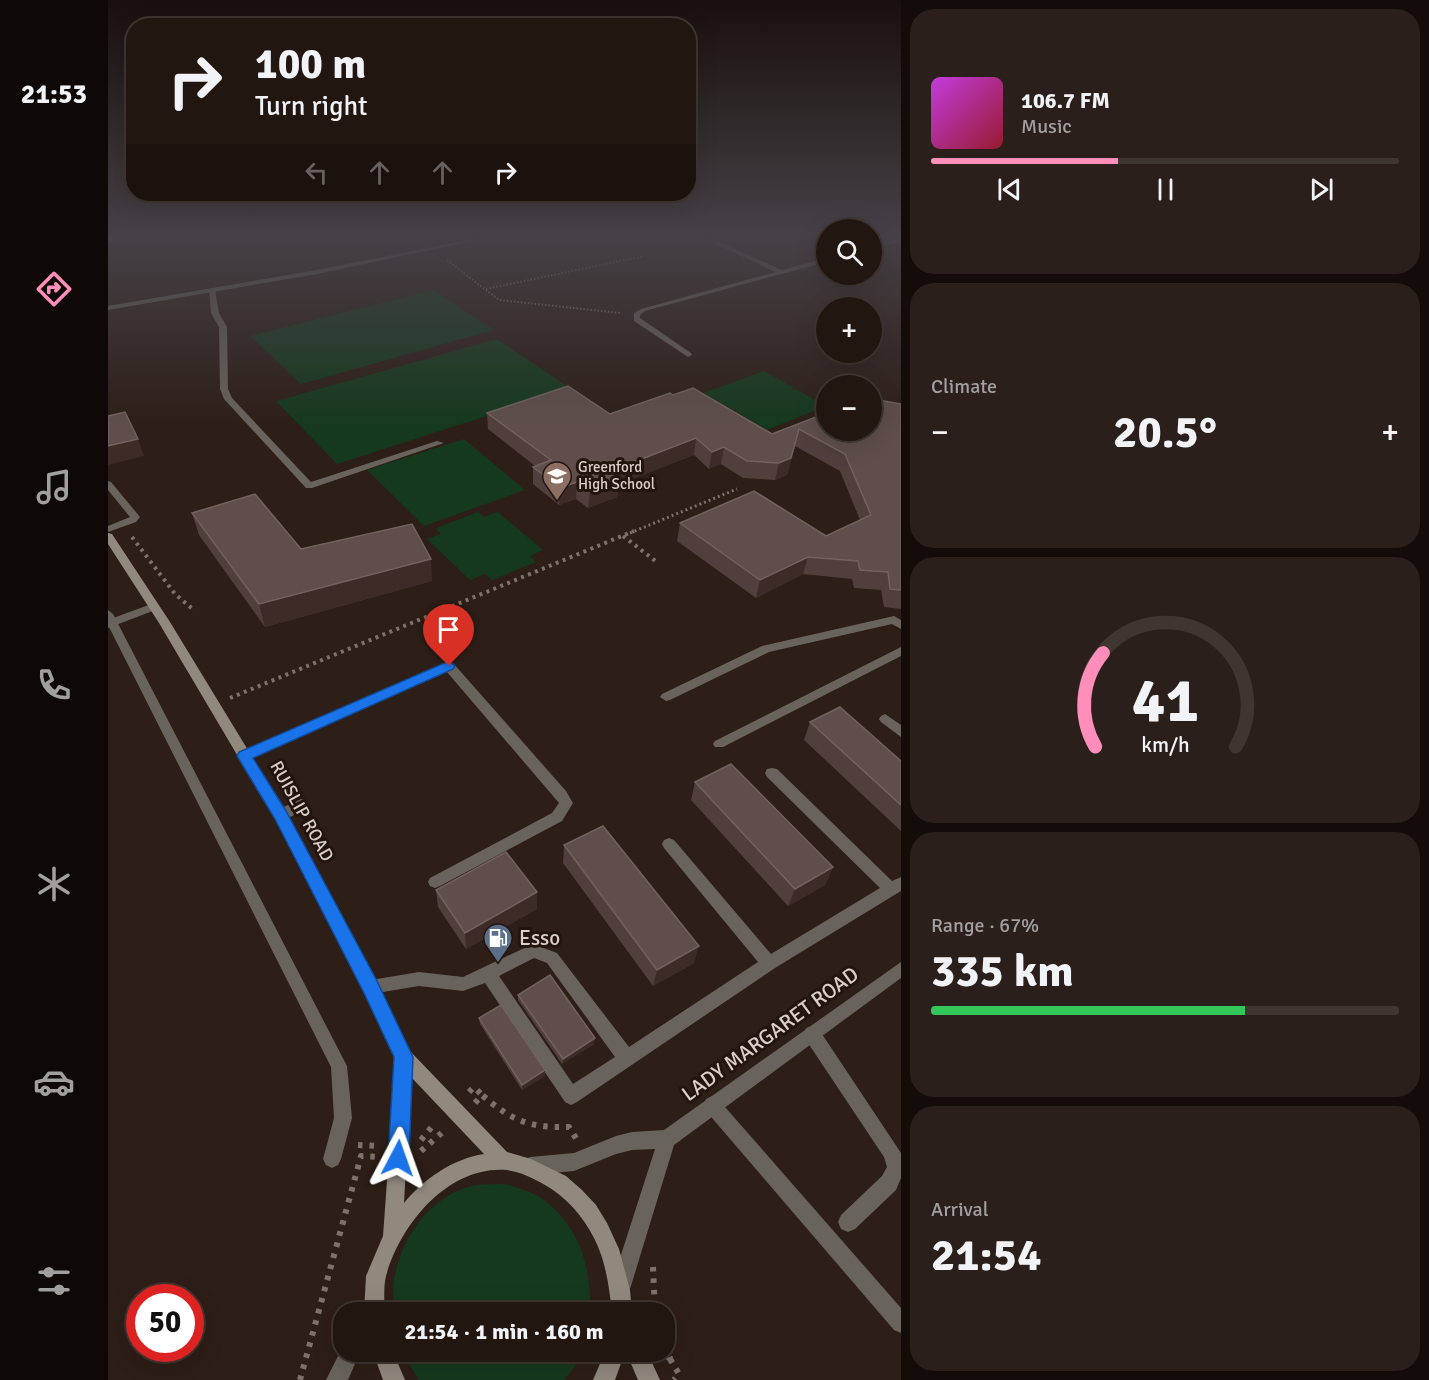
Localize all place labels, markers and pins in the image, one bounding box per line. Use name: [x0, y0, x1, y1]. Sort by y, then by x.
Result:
place label: Greenford High School: [578, 458, 655, 493]
school or university icon: Greenford High School: [541, 460, 573, 502]
pin: [423, 604, 474, 666]
fuel station icon: Esso: [482, 922, 514, 964]
place label: Esso: [519, 925, 560, 951]

